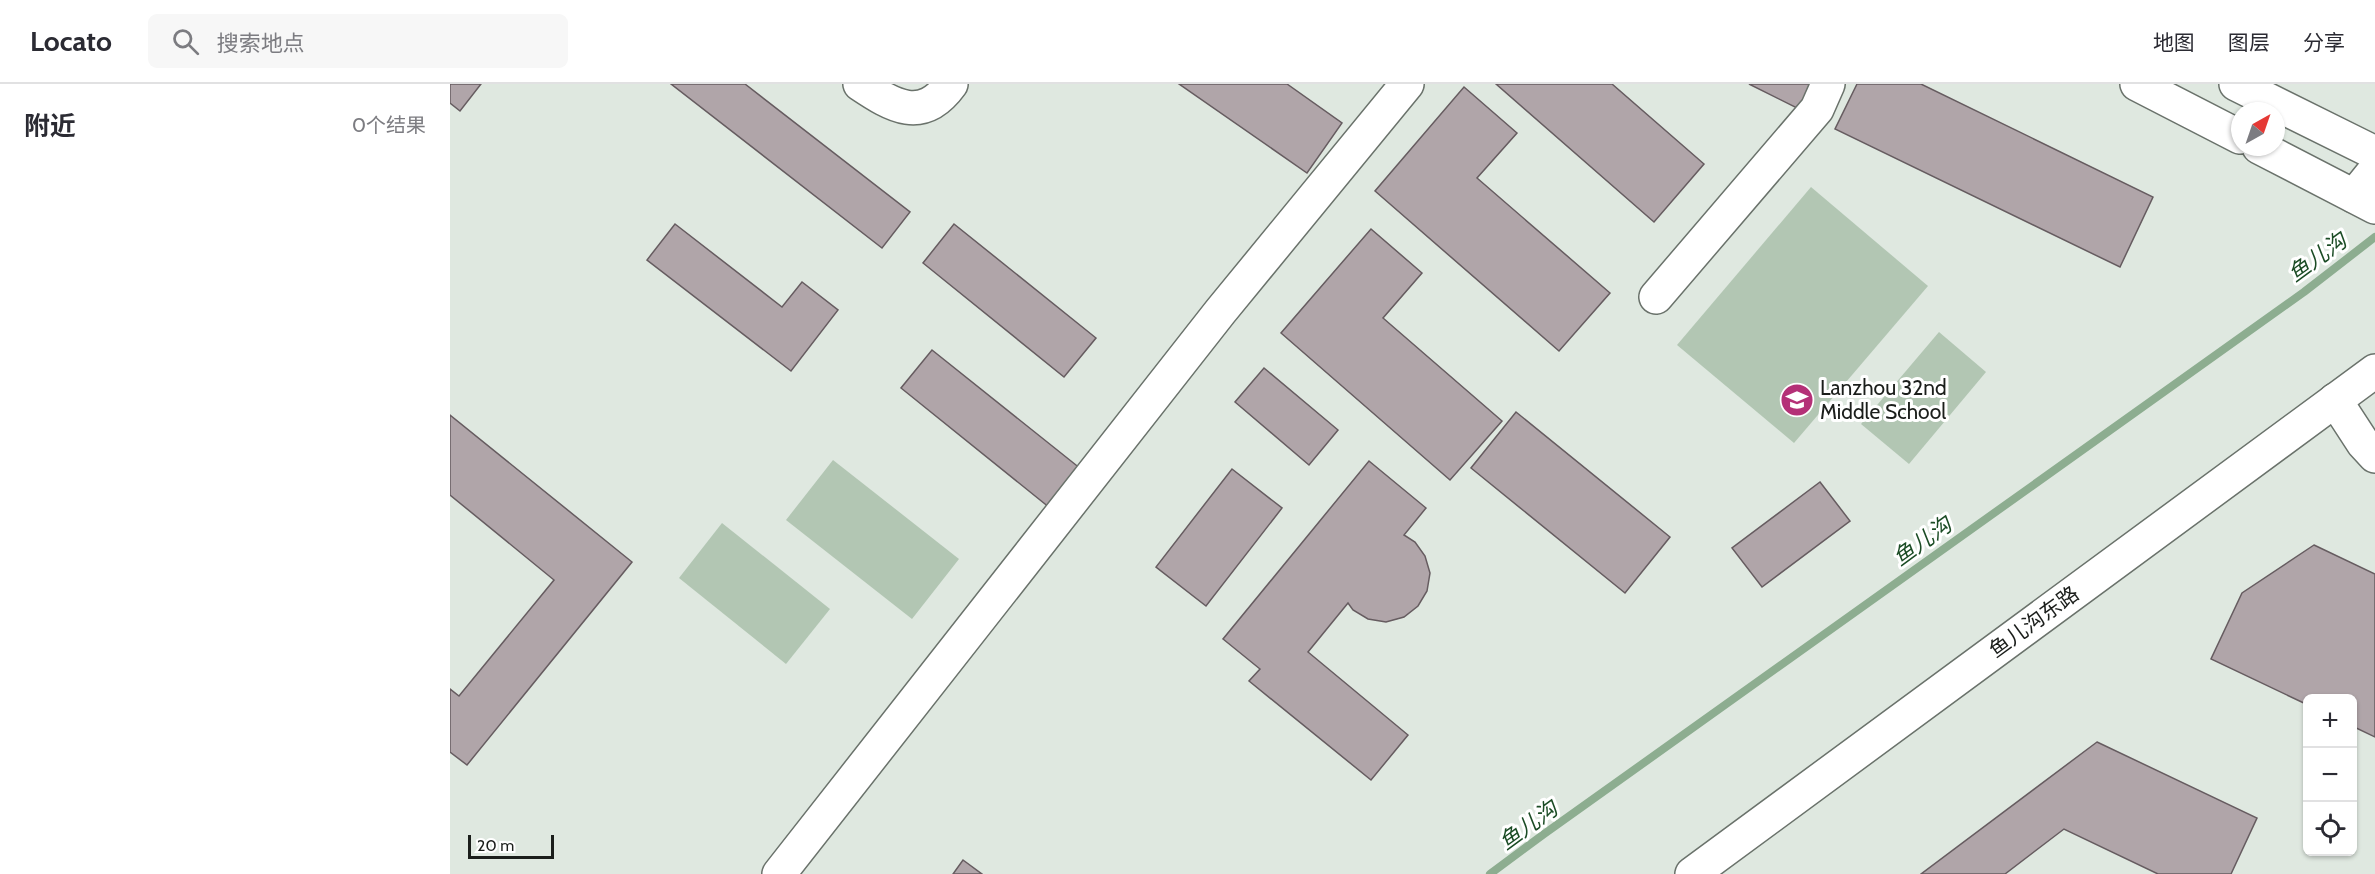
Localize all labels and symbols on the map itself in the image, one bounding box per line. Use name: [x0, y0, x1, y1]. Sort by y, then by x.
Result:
north arrow: [2231, 102, 2285, 156]
water label: 鱼儿沟: [2283, 226, 2354, 288]
place label: Lanzhou 32nd Middle School: [1820, 375, 1947, 424]
school or university icon: Lanzhou 32nd Middle School: [1779, 382, 1815, 418]
water label: 鱼儿沟: [1888, 510, 1959, 572]
street label: 鱼儿沟东路: [1984, 581, 2084, 663]
water label: 鱼儿沟: [1494, 794, 1565, 856]
scale bar: [468, 832, 554, 860]

